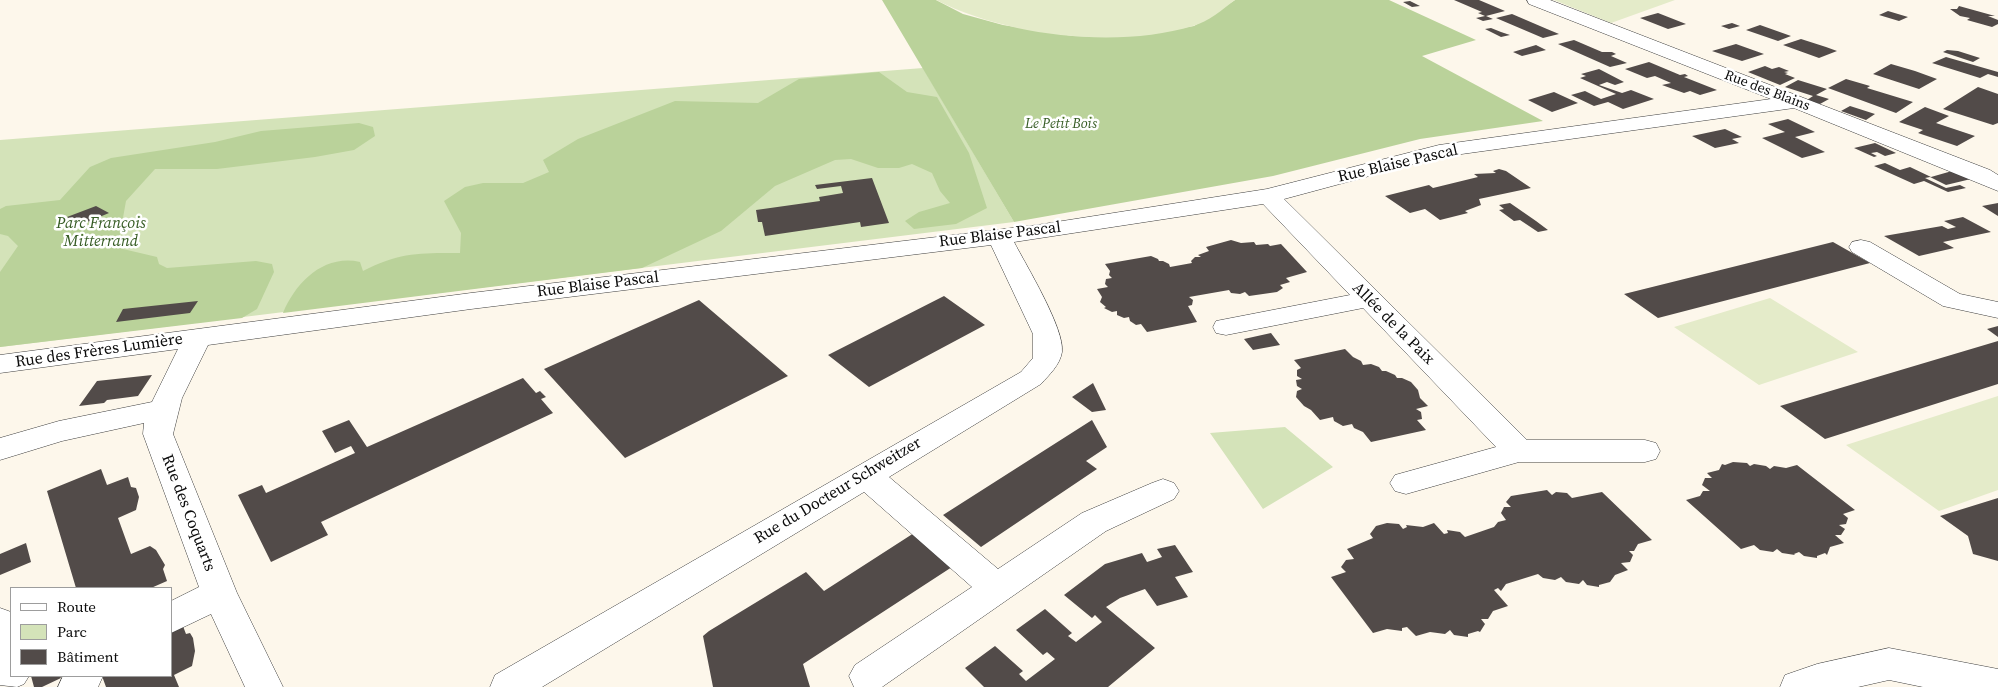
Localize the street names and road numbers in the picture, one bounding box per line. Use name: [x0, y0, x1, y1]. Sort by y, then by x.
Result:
street label: Rue des Blains: [1722, 67, 1812, 115]
street label: Rue Blaise Pascal: [1336, 141, 1460, 187]
street label: Rue Blaise Pascal: [938, 218, 1062, 252]
street label: Rue Blaise Pascal: [536, 268, 660, 302]
street label: Allée de la Paix: [1348, 279, 1438, 369]
street label: Rue des Frères Lumière: [14, 330, 184, 372]
street label: Rue du Docteur Schweitzer: [751, 433, 925, 549]
street label: Rue des Coquarts: [157, 452, 219, 574]

